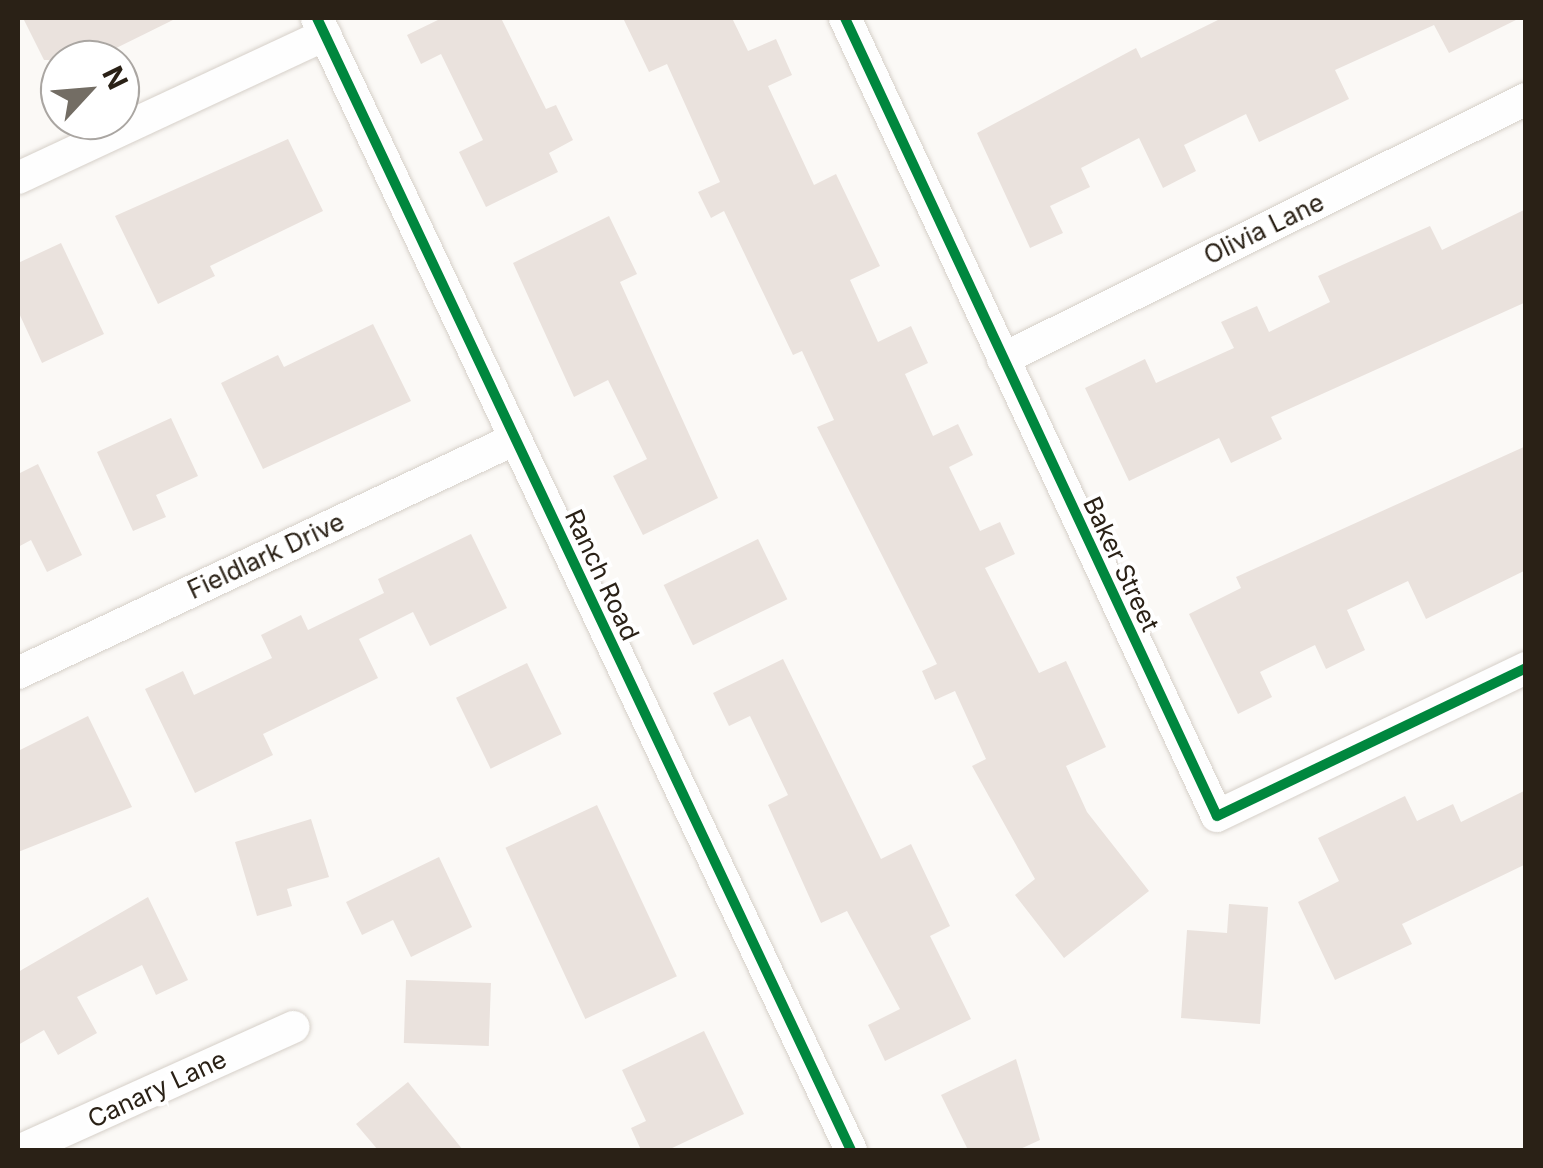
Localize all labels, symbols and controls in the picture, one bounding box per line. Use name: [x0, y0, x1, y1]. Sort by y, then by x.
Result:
north arrow: [40, 40, 140, 140]
text: N: [95, 61, 135, 95]
street label: Olivia Lane: [1199, 187, 1329, 271]
street label: Baker Street: [1077, 492, 1165, 636]
street label: Ranch Road: [559, 505, 645, 645]
street label: Fieldlark Drive: [183, 507, 349, 605]
street label: Canary Lane: [83, 1044, 231, 1134]

